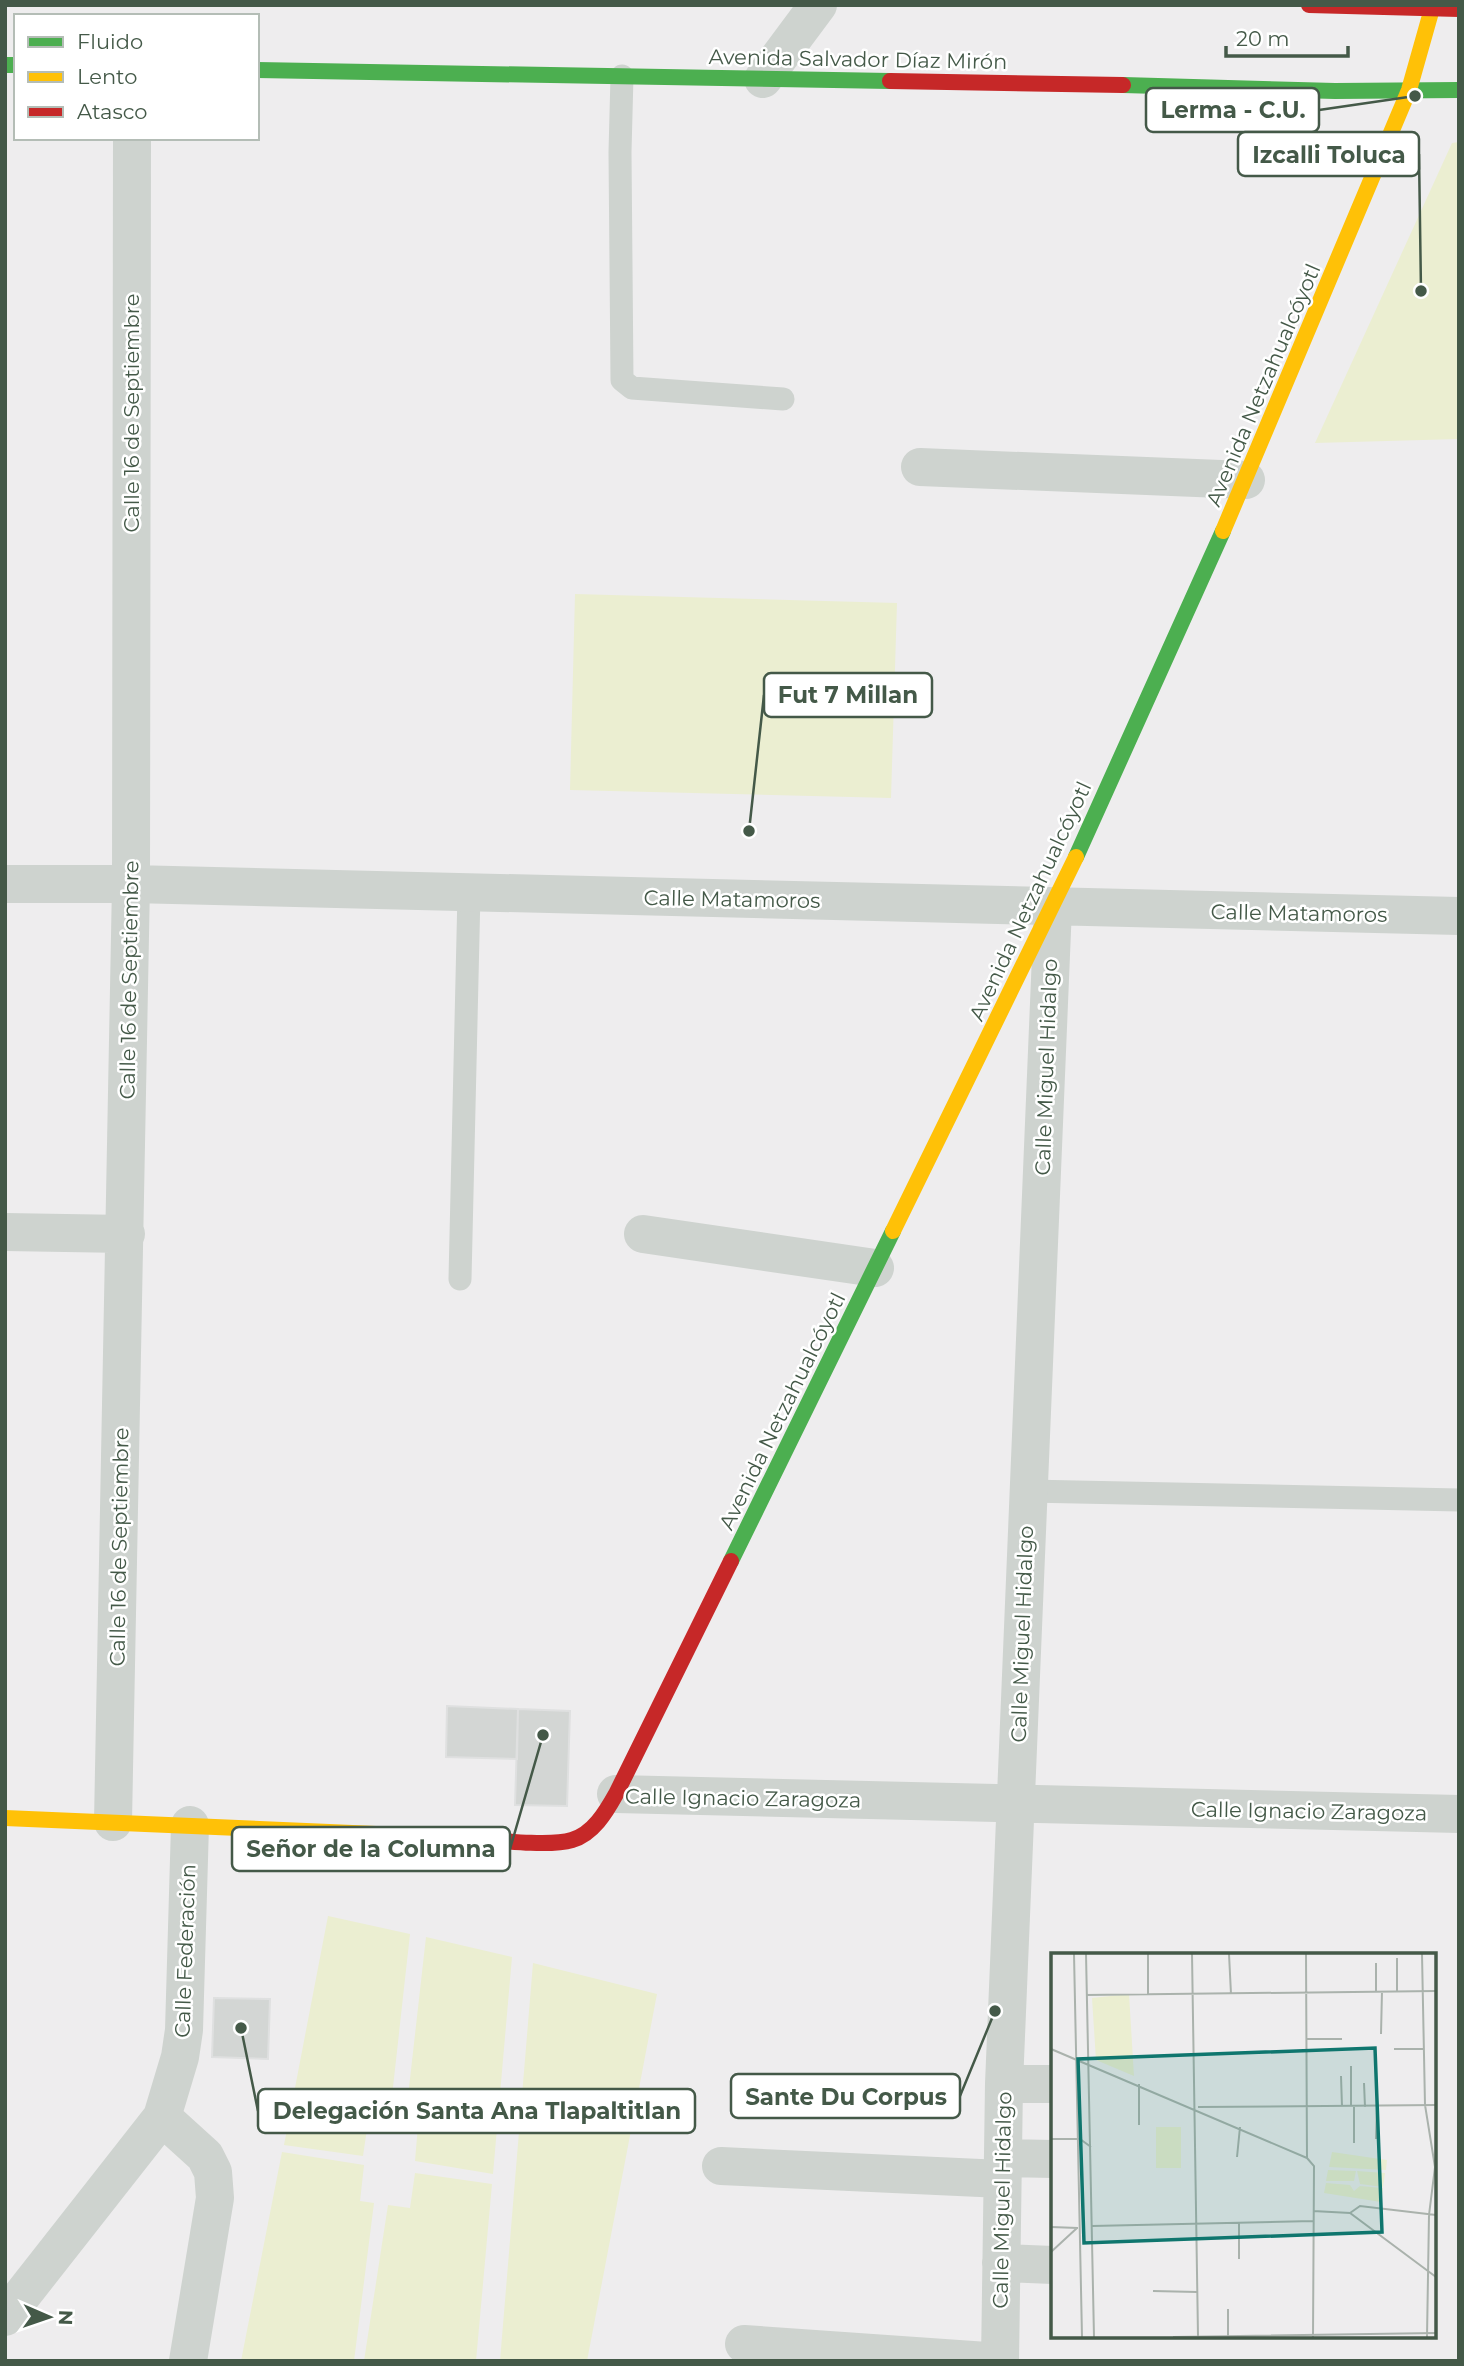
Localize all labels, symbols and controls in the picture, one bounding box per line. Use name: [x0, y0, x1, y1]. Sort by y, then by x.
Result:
legend: [14, 14, 259, 140]
scale bar: [1226, 14, 1348, 58]
text: 20 m: [1236, 26, 1290, 51]
text: Fluido: [77, 29, 143, 54]
street label: Avenida Salvador Díaz Mirón: [708, 44, 1008, 74]
text: Lento: [77, 64, 137, 89]
callout: Lerma - C.U.: [1146, 88, 1319, 132]
text: Lerma - C.U.: [1160, 96, 1306, 124]
text: Atasco: [77, 99, 148, 124]
callout: Izcalli Toluca: [1238, 132, 1419, 176]
text: Izcalli Toluca: [1252, 141, 1406, 169]
street label: Avenida Netzahualcóyotl: [1201, 260, 1325, 510]
street label: Calle 16 de Septiembre: [119, 294, 144, 532]
callout: Fut 7 Millan: [764, 673, 932, 717]
text: Fut 7 Millan: [778, 681, 918, 709]
street label: Avenida Netzahualcóyotl: [964, 777, 1096, 1025]
street label: Calle 16 de Septiembre: [114, 860, 144, 1100]
street label: Calle Matamoros: [644, 885, 820, 913]
street label: Calle Matamoros: [1211, 899, 1387, 927]
street label: Calle Miguel Hidalgo: [1030, 958, 1062, 1176]
street label: Avenida Netzahualcóyotl: [714, 1288, 850, 1534]
street label: Calle 16 de Septiembre: [104, 1427, 134, 1667]
street label: Calle Miguel Hidalgo: [1006, 1525, 1038, 1743]
street label: Calle Ignacio Zaragoza: [625, 1783, 861, 1813]
street label: Calle Ignacio Zaragoza: [1191, 1796, 1427, 1826]
callout: Señor de la Columna: [232, 1827, 510, 1871]
text: Señor de la Columna: [246, 1835, 496, 1863]
street label: Calle Federación: [169, 1864, 201, 2038]
inset map: [1051, 1953, 1436, 2338]
callout: Sante Du Corpus: [731, 2074, 960, 2118]
text: Sante Du Corpus: [745, 2083, 947, 2111]
callout: Delegación Santa Ana Tlapaltitlan: [258, 2089, 695, 2133]
street label: Calle Miguel Hidalgo: [988, 2091, 1016, 2309]
text: Delegación Santa Ana Tlapaltitlan: [273, 2097, 681, 2125]
north arrow: [14, 2282, 84, 2352]
text: N: [54, 2309, 77, 2326]

